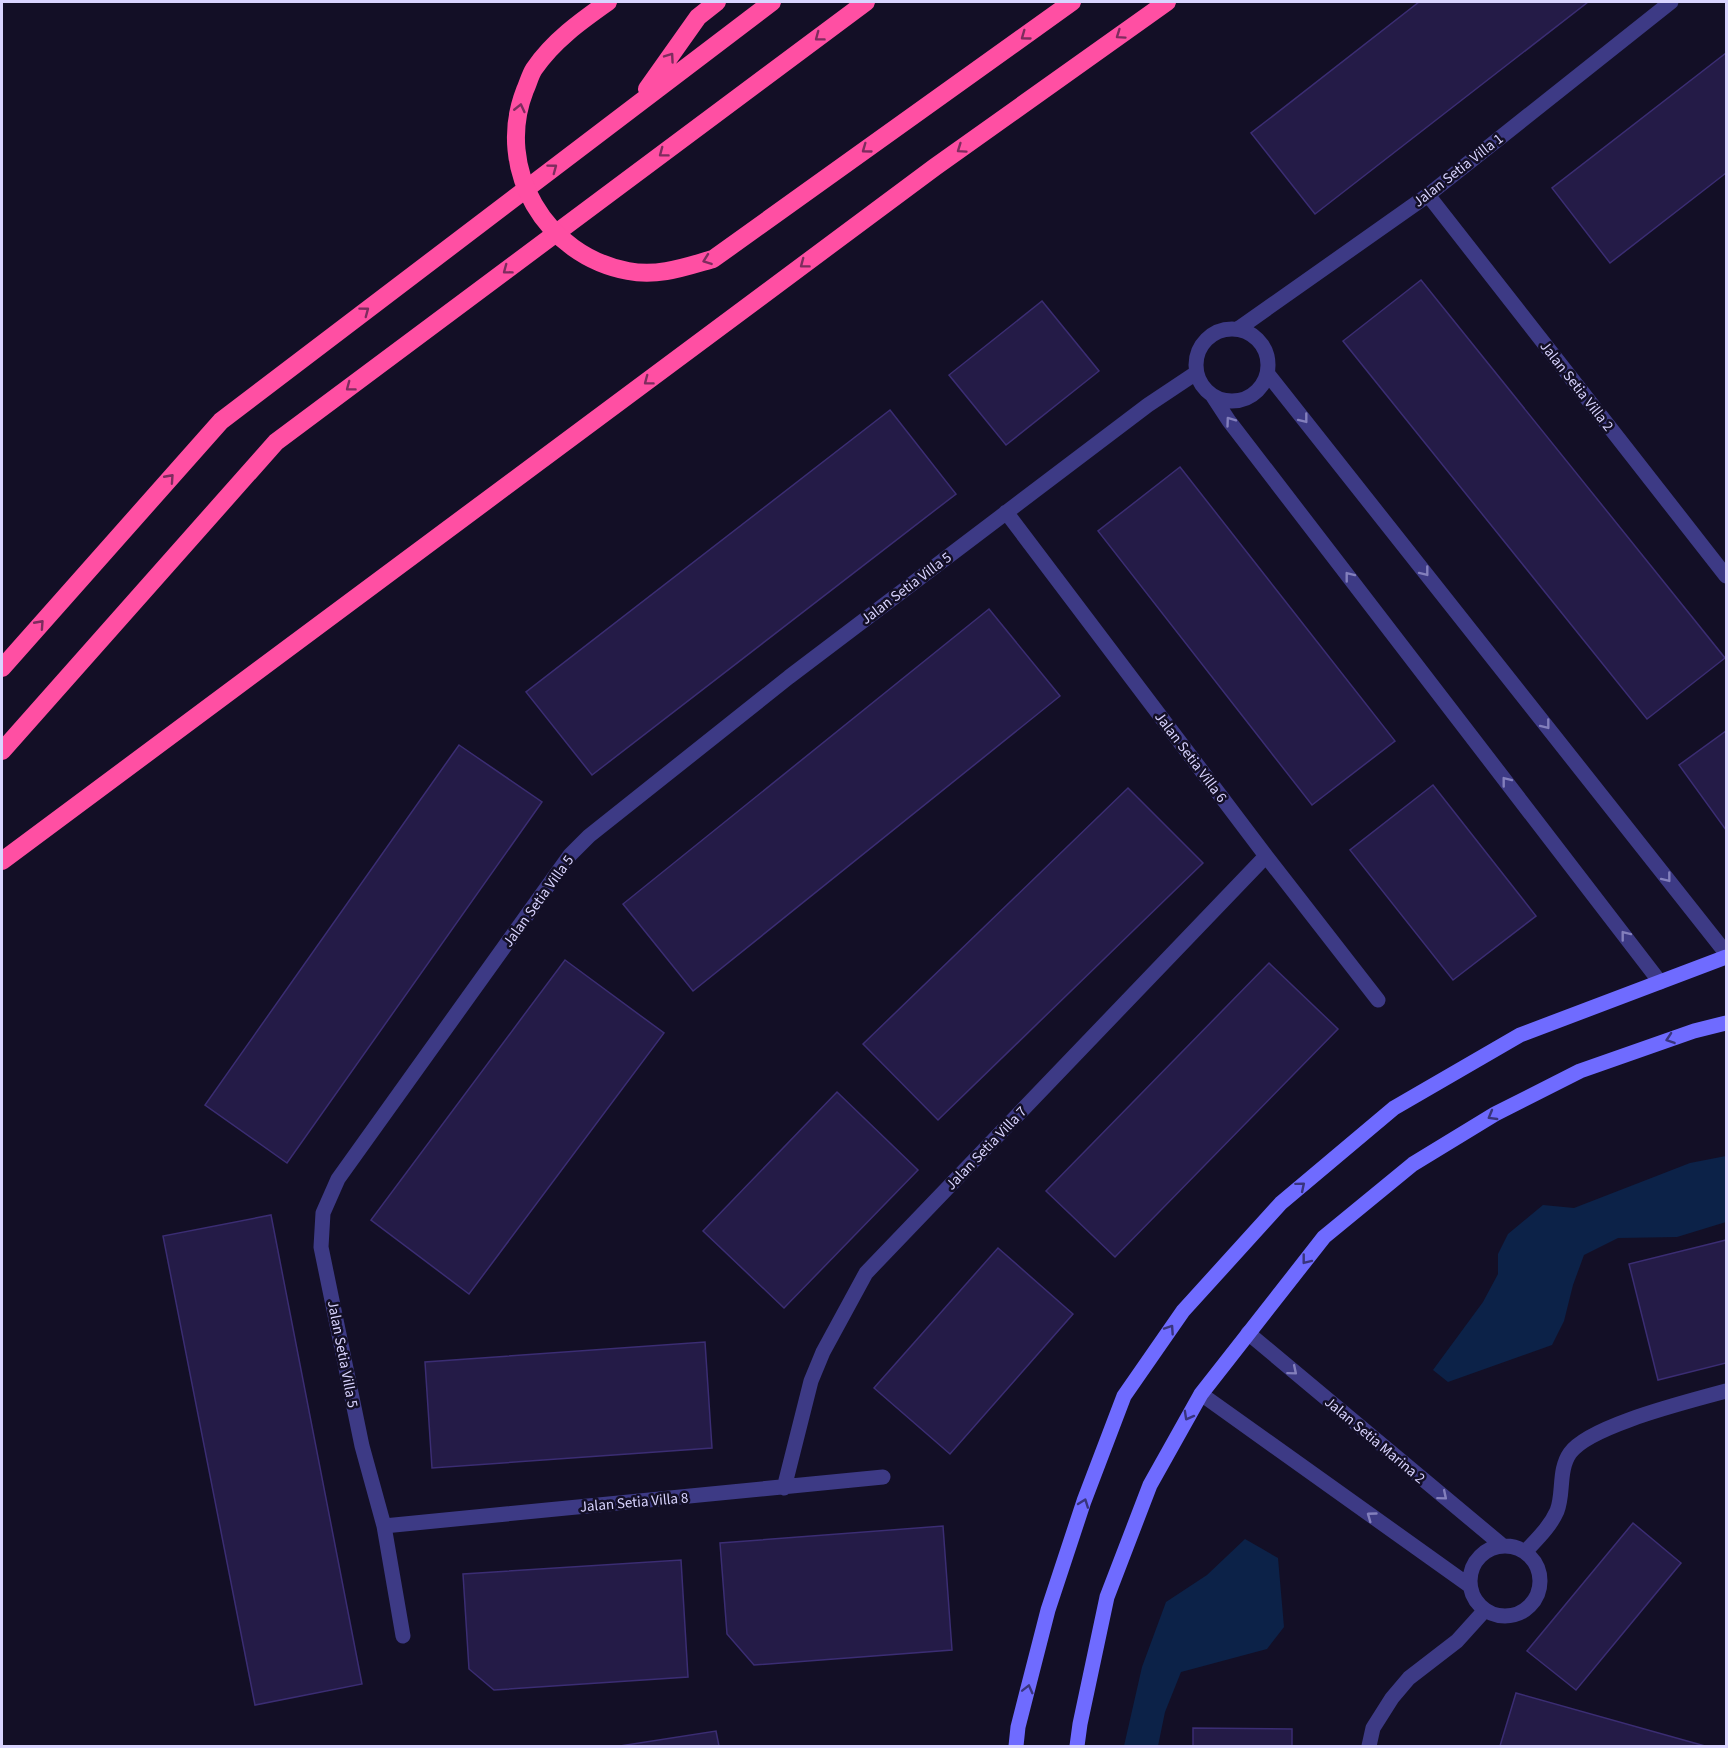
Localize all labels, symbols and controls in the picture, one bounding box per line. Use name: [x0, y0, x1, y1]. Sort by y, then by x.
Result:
one-way arrow: [1020, 28, 1031, 39]
one-way arrow: [1115, 28, 1126, 39]
one-way arrow: [815, 29, 826, 40]
one-way arrow: [663, 53, 674, 64]
one-way arrow: [513, 103, 526, 113]
street label: Jalan Setia Villa 1: [1409, 129, 1508, 212]
one-way arrow: [862, 142, 873, 153]
one-way arrow: [957, 142, 968, 153]
one-way arrow: [658, 146, 669, 157]
one-way arrow: [547, 164, 558, 175]
one-way arrow: [702, 253, 712, 266]
one-way arrow: [800, 257, 811, 268]
one-way arrow: [502, 263, 513, 274]
one-way arrow: [358, 308, 369, 319]
street label: Jalan Setia Villa 2: [1535, 337, 1618, 436]
one-way arrow: [643, 373, 654, 384]
one-way arrow: [346, 379, 357, 390]
one-way arrow: [1296, 412, 1307, 423]
one-way arrow: [1226, 417, 1237, 428]
one-way arrow: [163, 474, 174, 485]
street label: Jalan Setia Villa 5: [856, 547, 956, 630]
one-way arrow: [1417, 565, 1428, 576]
one-way arrow: [1345, 572, 1356, 583]
one-way arrow: [33, 620, 44, 631]
street label: Jalan Setia Villa 6: [1149, 707, 1232, 807]
one-way arrow: [1538, 718, 1549, 729]
one-way arrow: [1502, 776, 1513, 787]
street label: Jalan Setia Villa 5: [498, 851, 579, 952]
one-way arrow: [1659, 871, 1670, 882]
one-way arrow: [1621, 931, 1632, 942]
one-way arrow: [1665, 1032, 1676, 1045]
street label: Jalan Setia Villa 7: [941, 1102, 1032, 1195]
one-way arrow: [1488, 1109, 1498, 1120]
one-way arrow: [1294, 1182, 1305, 1193]
one-way arrow: [1302, 1254, 1313, 1265]
street label: Jalan Setia Villa 5: [322, 1299, 363, 1410]
one-way arrow: [1163, 1325, 1174, 1336]
one-way arrow: [1286, 1364, 1297, 1375]
street label: Jalan Setia Marina 2: [1320, 1392, 1430, 1489]
one-way arrow: [1184, 1410, 1196, 1420]
street label: Jalan Setia Villa 8: [579, 1487, 689, 1518]
one-way arrow: [1436, 1489, 1447, 1500]
one-way arrow: [1076, 1498, 1089, 1509]
one-way arrow: [1367, 1512, 1378, 1523]
one-way arrow: [1020, 1684, 1033, 1694]

